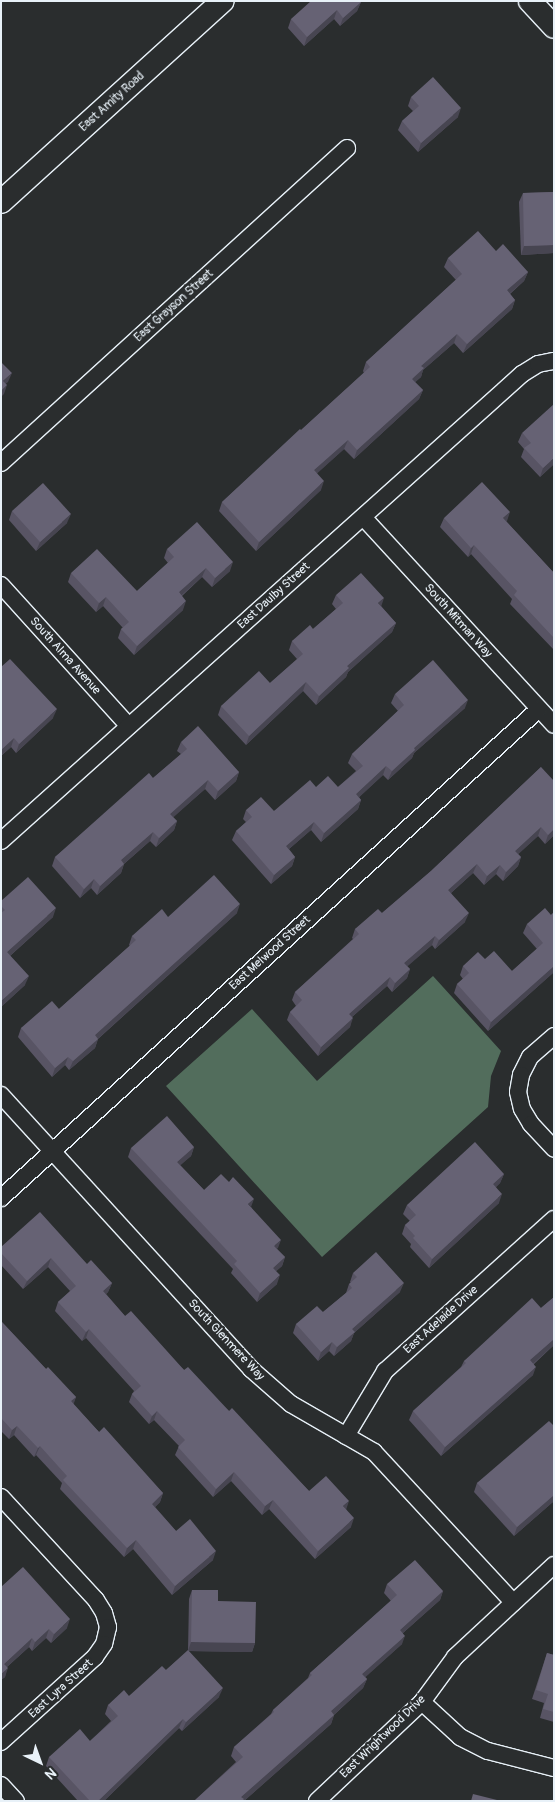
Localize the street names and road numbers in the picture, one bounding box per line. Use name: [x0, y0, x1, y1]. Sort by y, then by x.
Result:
street label: East Amity Road: [77, 69, 147, 135]
street label: East Grayson Street: [132, 267, 216, 345]
street label: East Daulby Street: [235, 560, 313, 632]
street label: South Mitman Way: [421, 581, 495, 661]
street label: South Alma Avenue: [27, 614, 103, 698]
street label: East Melwood Street: [227, 913, 313, 993]
street label: East Adelaide Drive: [401, 1283, 481, 1357]
street label: South Glenmere Way: [185, 1296, 267, 1384]
street label: East Lyra Street: [26, 1656, 96, 1722]
street label: East Wrightwood Drive: [337, 1693, 429, 1781]

